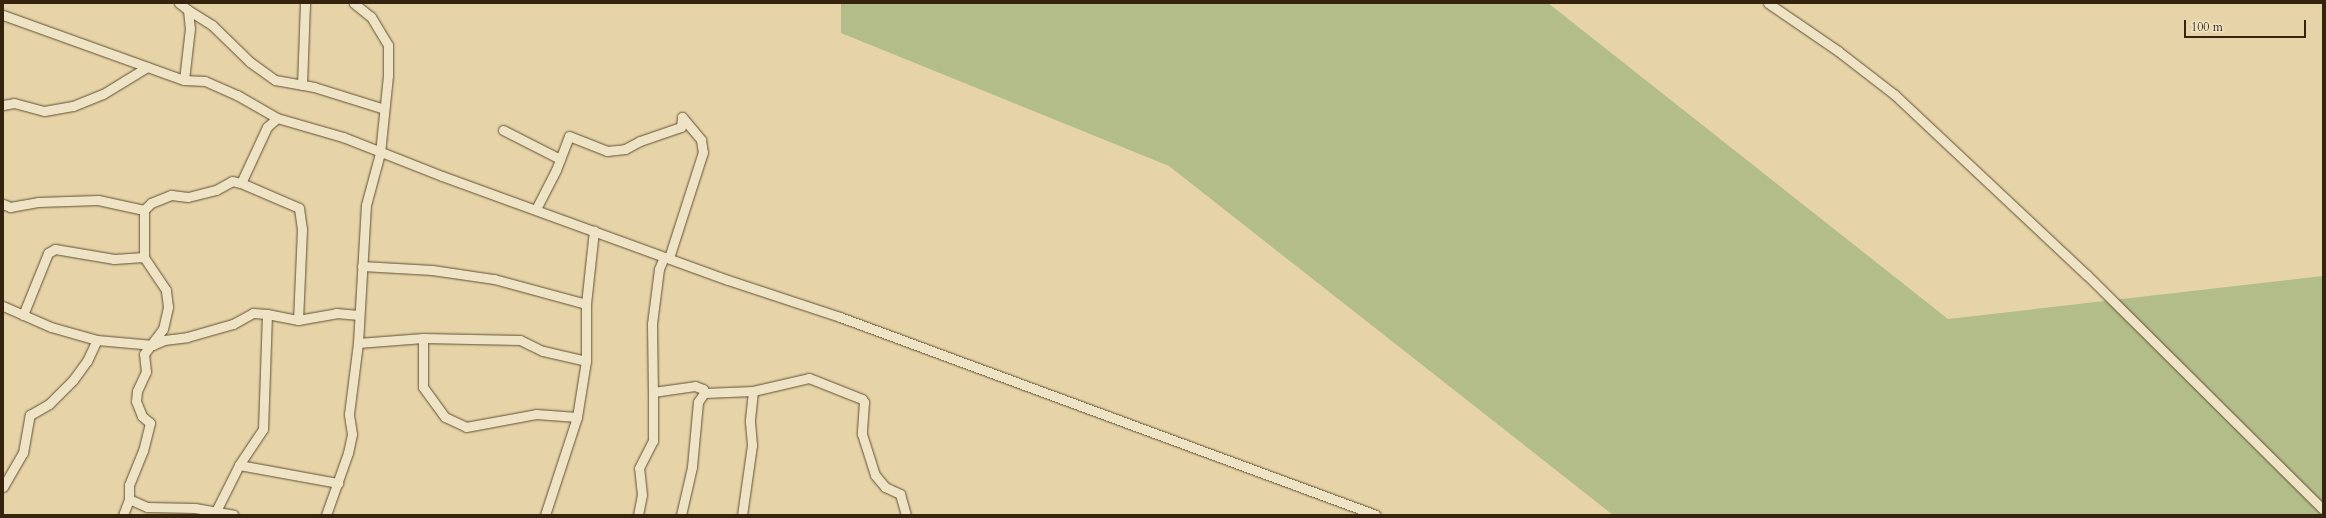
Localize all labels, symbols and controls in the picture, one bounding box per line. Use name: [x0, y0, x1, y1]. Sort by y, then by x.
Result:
scale bar: [2186, 12, 2308, 38]
text: 100 m: [2191, 19, 2223, 35]

